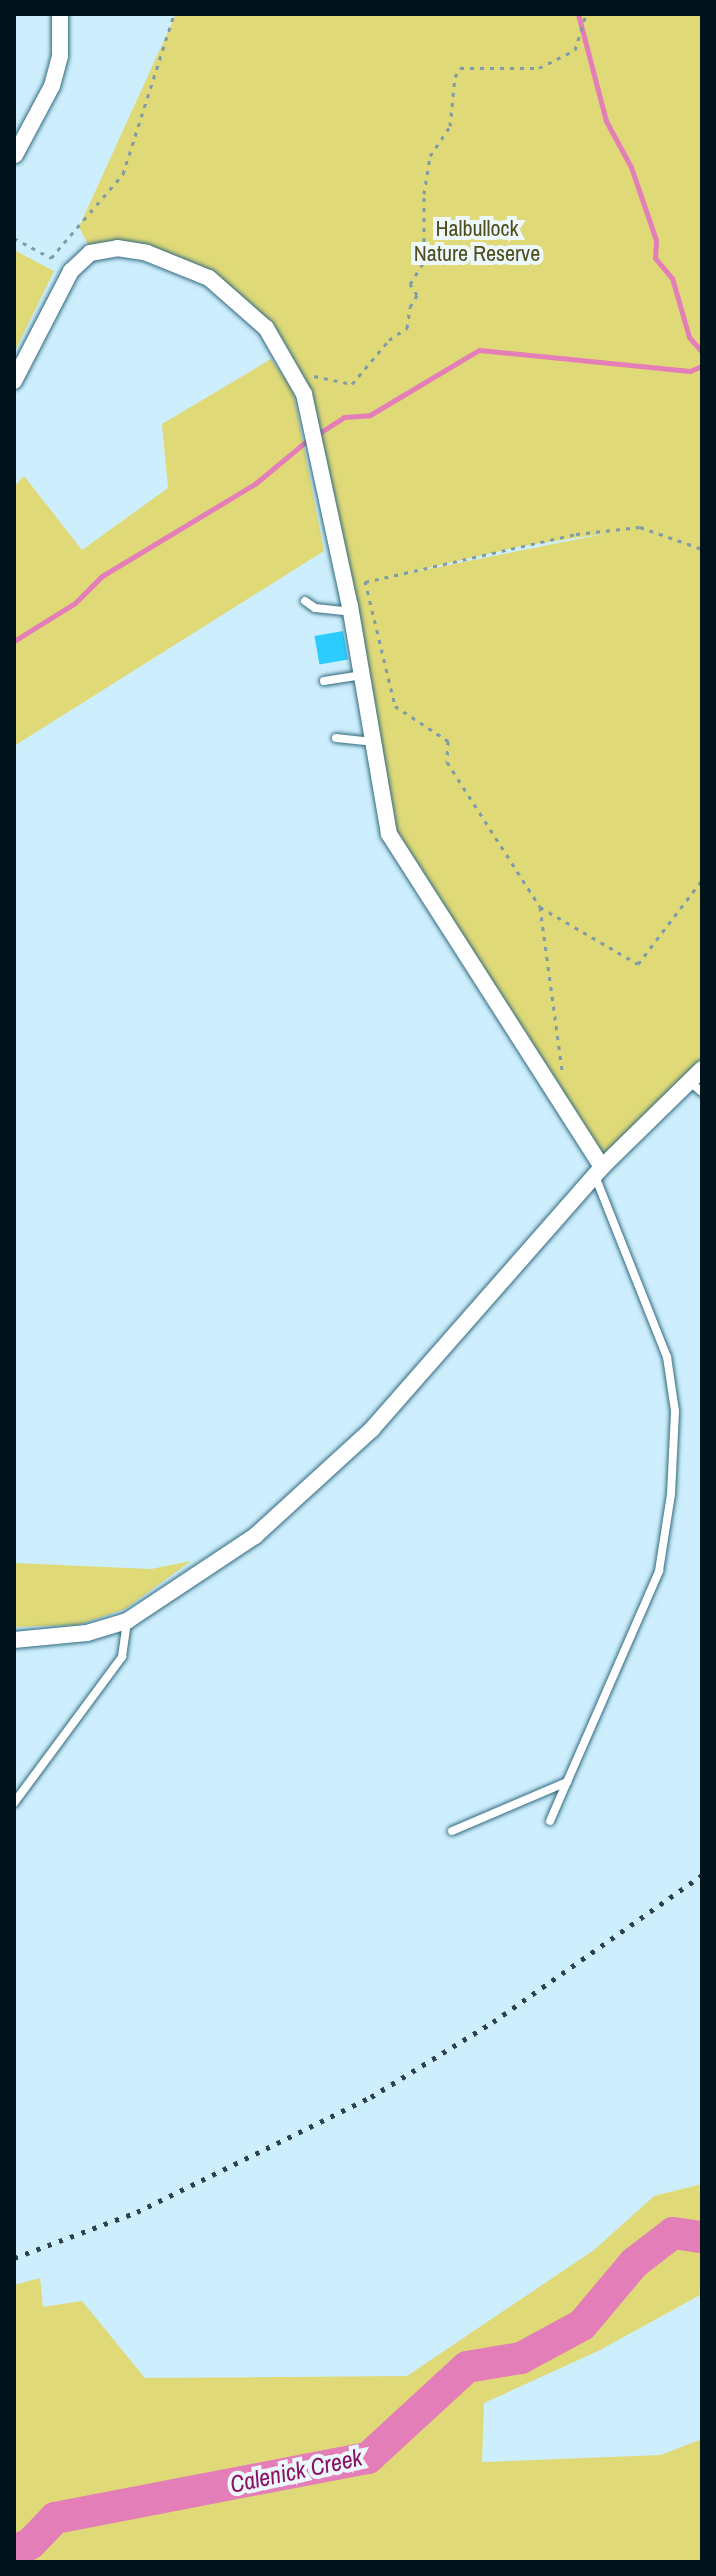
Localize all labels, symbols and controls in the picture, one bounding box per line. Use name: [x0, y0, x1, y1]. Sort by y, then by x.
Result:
park label: Halbullock Nature Reserve: [414, 215, 540, 266]
water label: Calenick Creek: [227, 2443, 365, 2499]

